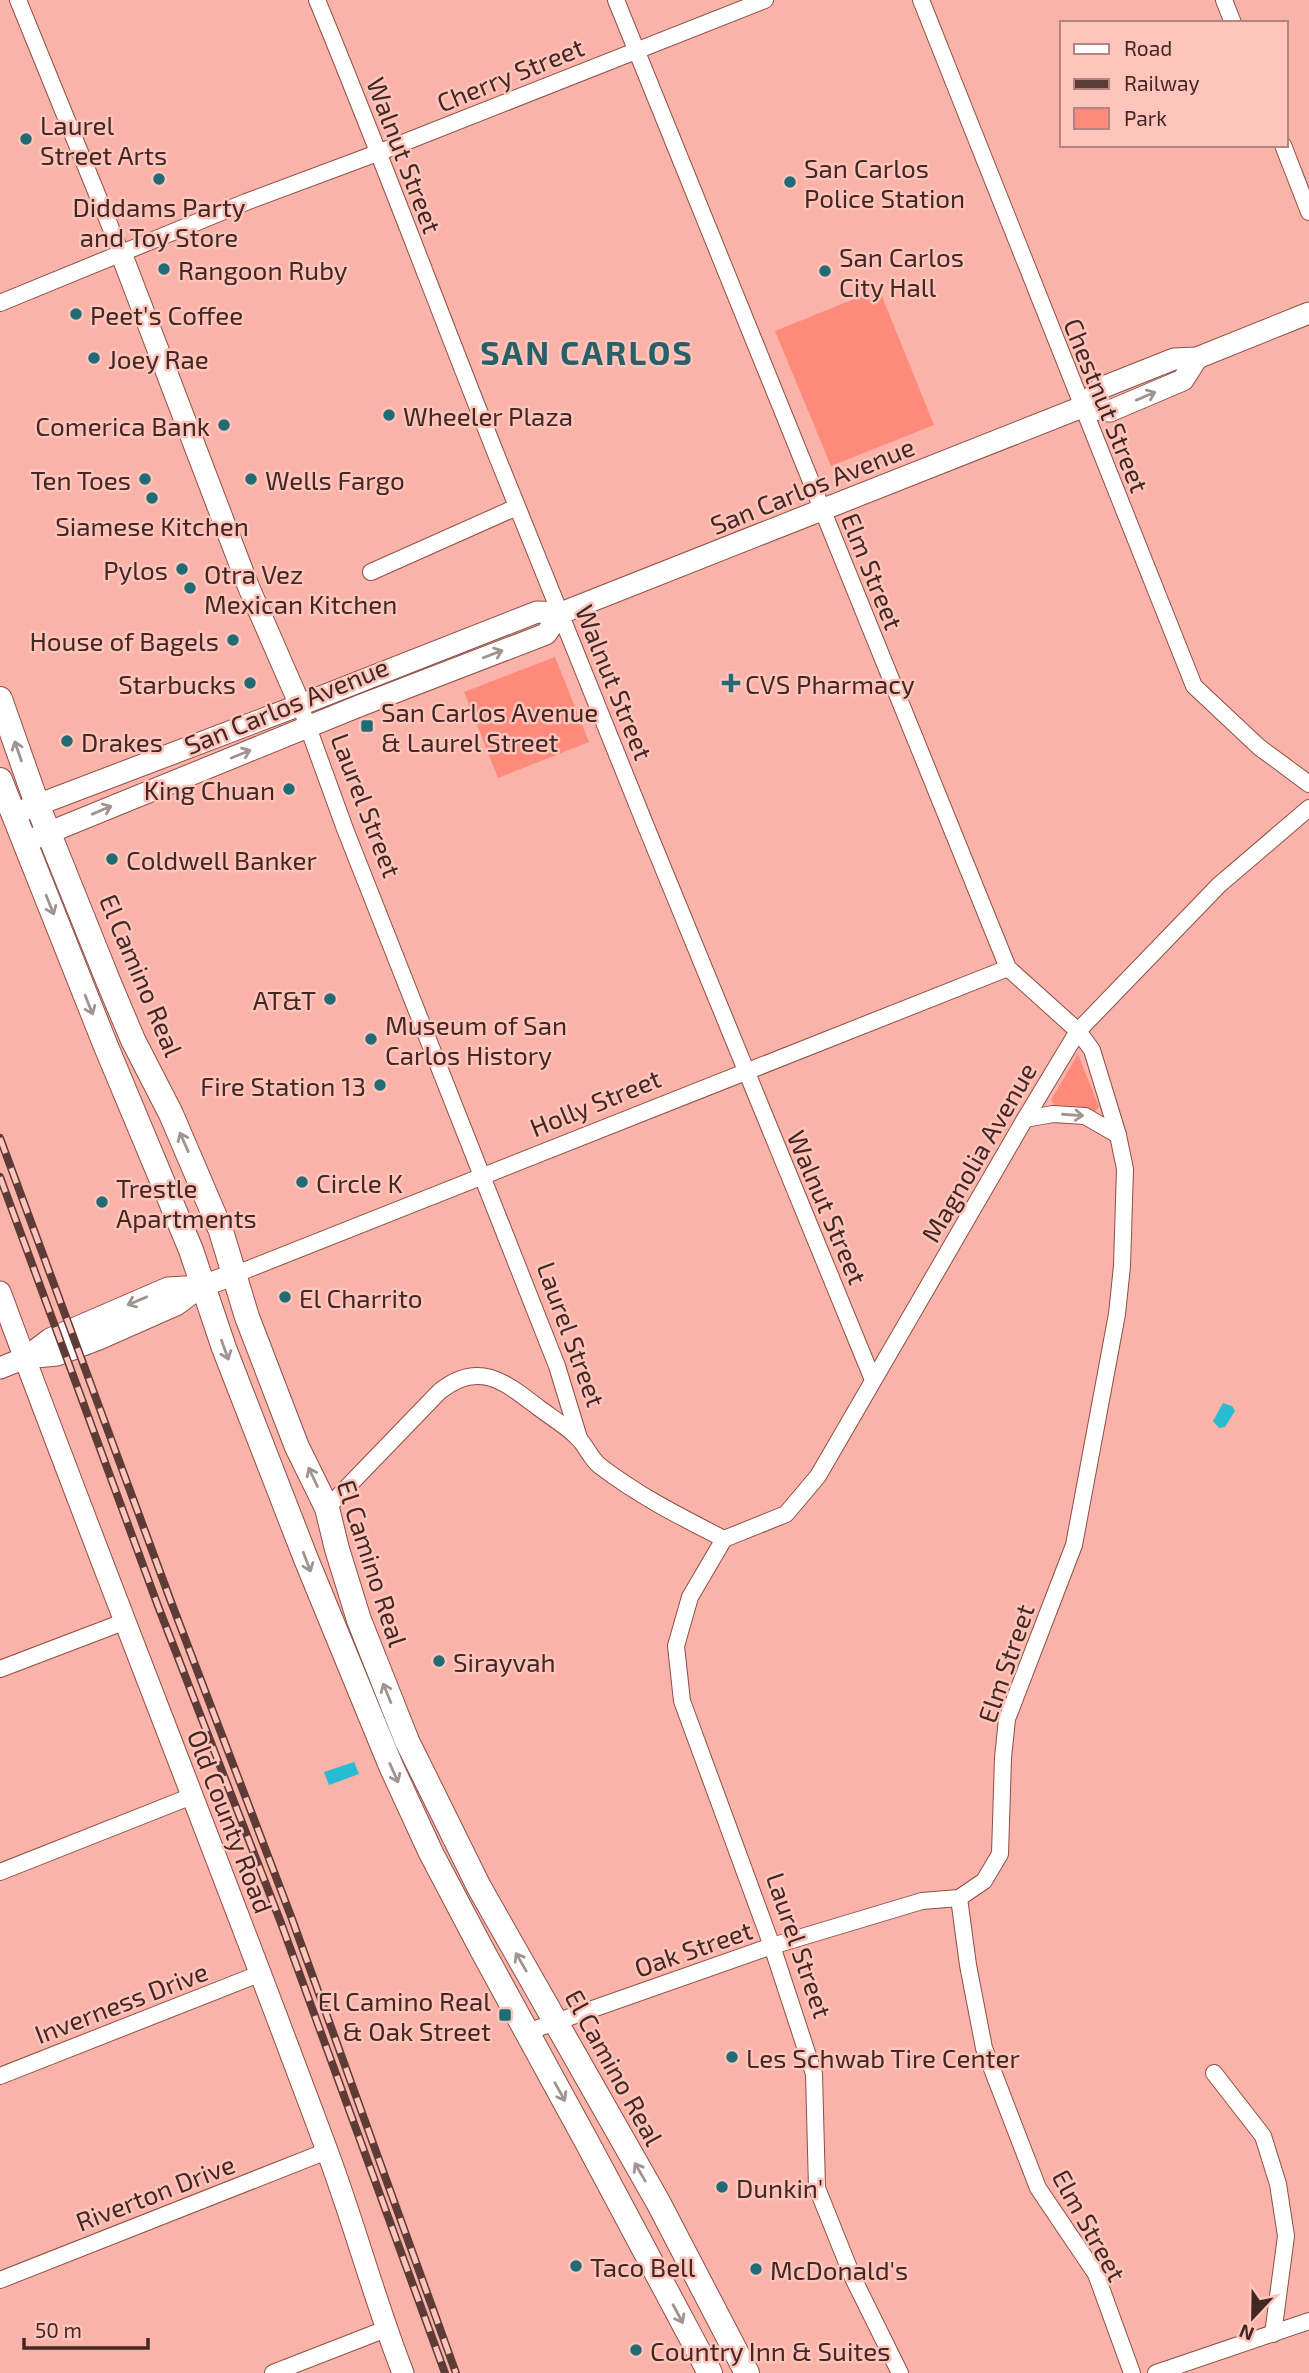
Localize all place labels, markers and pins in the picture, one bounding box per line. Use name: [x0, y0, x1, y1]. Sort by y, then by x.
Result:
place label: Laurel Street Arts: [40, 109, 167, 170]
marker: Laurel Street Arts: [18, 131, 34, 147]
place label: San Carlos Police Station: [804, 152, 965, 213]
marker: Diddams Party and Toy Store: [151, 171, 167, 187]
marker: San Carlos Police Station: [782, 174, 798, 190]
place label: Diddams Party and Toy Store: [72, 191, 246, 252]
place label: San Carlos City Hall: [839, 241, 964, 302]
place label: Rangoon Ruby: [178, 254, 348, 285]
marker: Rangoon Ruby: [156, 261, 172, 277]
marker: San Carlos City Hall: [817, 263, 833, 279]
place label: Peet's Coffee: [90, 299, 243, 330]
marker: Peet's Coffee: [68, 306, 84, 322]
place label: Joey Rae: [108, 343, 209, 374]
marker: Joey Rae: [86, 350, 102, 366]
place label: Wheeler Plaza: [403, 400, 573, 431]
marker: Wheeler Plaza: [381, 407, 397, 423]
place label: Comerica Bank: [35, 410, 210, 441]
marker: Comerica Bank: [216, 417, 232, 433]
place label: Ten Toes: [30, 464, 131, 495]
place label: Wells Fargo: [265, 464, 405, 495]
marker: Ten Toes: [137, 471, 153, 487]
marker: Wells Fargo: [243, 471, 259, 487]
marker: Siamese Kitchen: [144, 490, 160, 506]
place label: Siamese Kitchen: [55, 510, 249, 541]
place label: Pylos: [103, 554, 168, 585]
place label: Otra Vez Mexican Kitchen: [204, 558, 397, 619]
marker: Pylos: [174, 561, 190, 577]
marker: Otra Vez Mexican Kitchen: [182, 580, 198, 596]
place label: House of Bagels: [29, 625, 219, 656]
marker: House of Bagels: [225, 632, 241, 648]
place label: Starbucks: [118, 668, 236, 699]
place label: CVS Pharmacy: [745, 668, 915, 699]
marker: Starbucks: [242, 675, 258, 691]
marker: CVS Pharmacy: [723, 675, 739, 691]
place label: San Carlos Avenue & Laurel Street: [381, 696, 598, 757]
marker: San Carlos Avenue & Laurel Street: [359, 718, 375, 734]
place label: Drakes: [81, 726, 163, 757]
marker: Drakes: [59, 733, 75, 749]
place label: King Chuan: [144, 774, 275, 805]
marker: King Chuan: [281, 781, 297, 797]
place label: Coldwell Banker: [126, 844, 317, 875]
marker: Coldwell Banker: [104, 851, 120, 867]
place label: AT&T: [253, 984, 316, 1015]
marker: AT&T: [322, 991, 338, 1007]
place label: Museum of San Carlos History: [385, 1009, 567, 1070]
marker: Museum of San Carlos History: [363, 1031, 379, 1047]
place label: Fire Station 13: [200, 1070, 366, 1101]
marker: Fire Station 13: [372, 1077, 388, 1093]
place label: Circle K: [316, 1167, 403, 1198]
place label: Trestle Apartments: [116, 1172, 257, 1233]
marker: Circle K: [294, 1174, 310, 1190]
marker: Trestle Apartments: [94, 1194, 110, 1210]
place label: El Charrito: [299, 1282, 423, 1313]
marker: El Charrito: [277, 1289, 293, 1305]
place label: Sirayvah: [453, 1646, 556, 1677]
marker: Sirayvah: [431, 1653, 447, 1669]
place label: El Camino Real & Oak Street: [318, 1985, 491, 2046]
marker: El Camino Real & Oak Street: [497, 2007, 513, 2023]
place label: Les Schwab Tire Center: [746, 2042, 1020, 2073]
marker: Les Schwab Tire Center: [724, 2049, 740, 2065]
place label: Dunkin': [736, 2172, 823, 2203]
marker: Dunkin': [714, 2179, 730, 2195]
place label: Taco Bell: [590, 2251, 696, 2282]
place label: McDonald's: [770, 2254, 908, 2285]
marker: Taco Bell: [568, 2258, 584, 2274]
marker: McDonald's: [748, 2261, 764, 2277]
place label: Country Inn & Suites: [650, 2335, 890, 2366]
marker: Country Inn & Suites: [628, 2342, 644, 2358]

